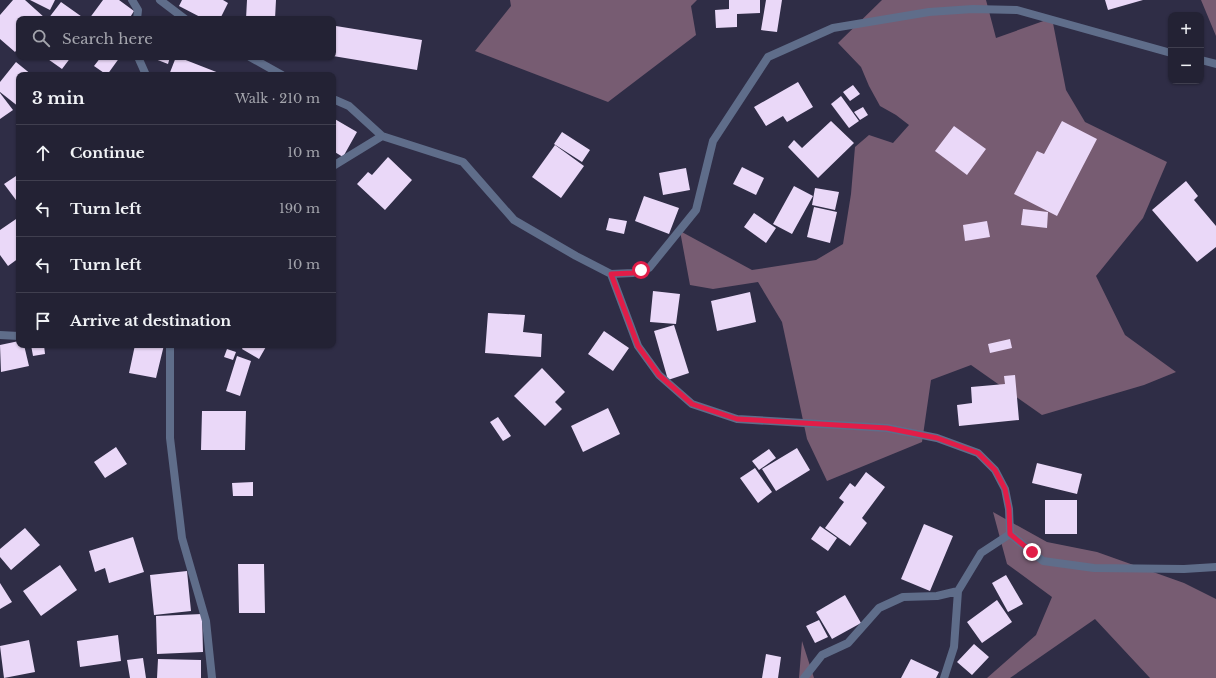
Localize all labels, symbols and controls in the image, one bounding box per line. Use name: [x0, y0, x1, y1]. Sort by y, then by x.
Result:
map controls: [1168, 12, 1204, 84]
button: +: [1168, 12, 1204, 48]
search box: [16, 16, 336, 60]
icon: search: [30, 27, 52, 49]
text: Search here: [62, 29, 153, 48]
button: −: [1168, 48, 1204, 84]
text: 3 min: [32, 88, 85, 109]
text: Walk · 210 m: [235, 90, 320, 107]
icon: ahead: [32, 142, 54, 164]
text: Continue: [70, 143, 145, 162]
text: 10 m: [287, 144, 320, 161]
icon: left: [32, 198, 54, 220]
text: Turn left: [70, 199, 141, 218]
text: 190 m: [279, 200, 320, 217]
icon: left: [32, 254, 54, 276]
text: Turn left: [70, 255, 141, 274]
text: 10 m: [287, 256, 320, 273]
route start: [632, 261, 650, 279]
icon: arrive: [32, 310, 54, 332]
text: Arrive at destination: [70, 311, 231, 330]
route end: [1023, 543, 1041, 561]

